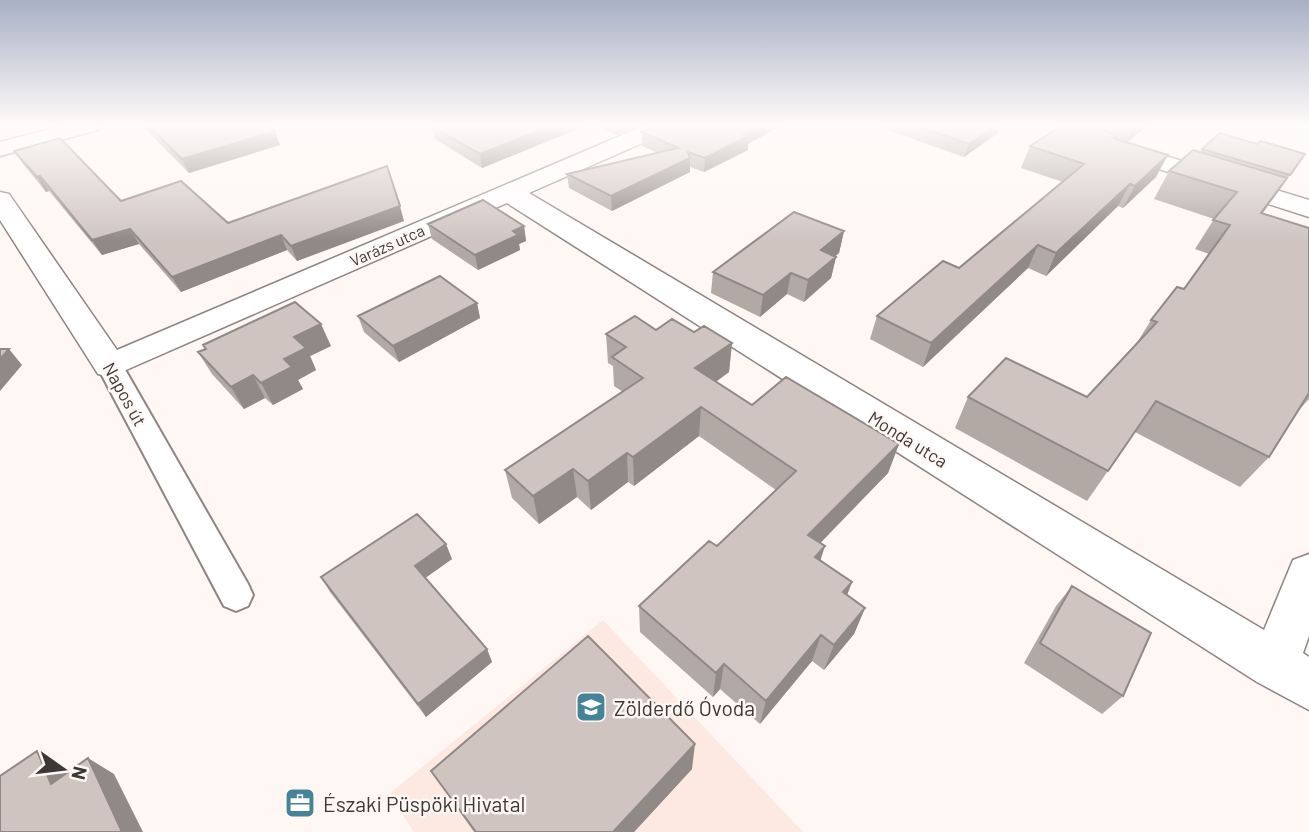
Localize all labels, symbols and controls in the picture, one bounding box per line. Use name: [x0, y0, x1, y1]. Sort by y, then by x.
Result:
street label: Varázs utca: [347, 220, 427, 270]
street label: Napos út: [99, 358, 151, 430]
street label: Monda utca: [864, 406, 952, 472]
school or university icon: Zölderdő Óvoda: [574, 690, 608, 724]
place label: Zölderdő Óvoda: [614, 695, 755, 720]
north arrow: [28, 734, 98, 804]
text: N: [67, 764, 93, 782]
office icon: Északi Püspöki Hivatal: [283, 786, 317, 820]
place label: Északi Püspöki Hivatal: [323, 791, 525, 816]

